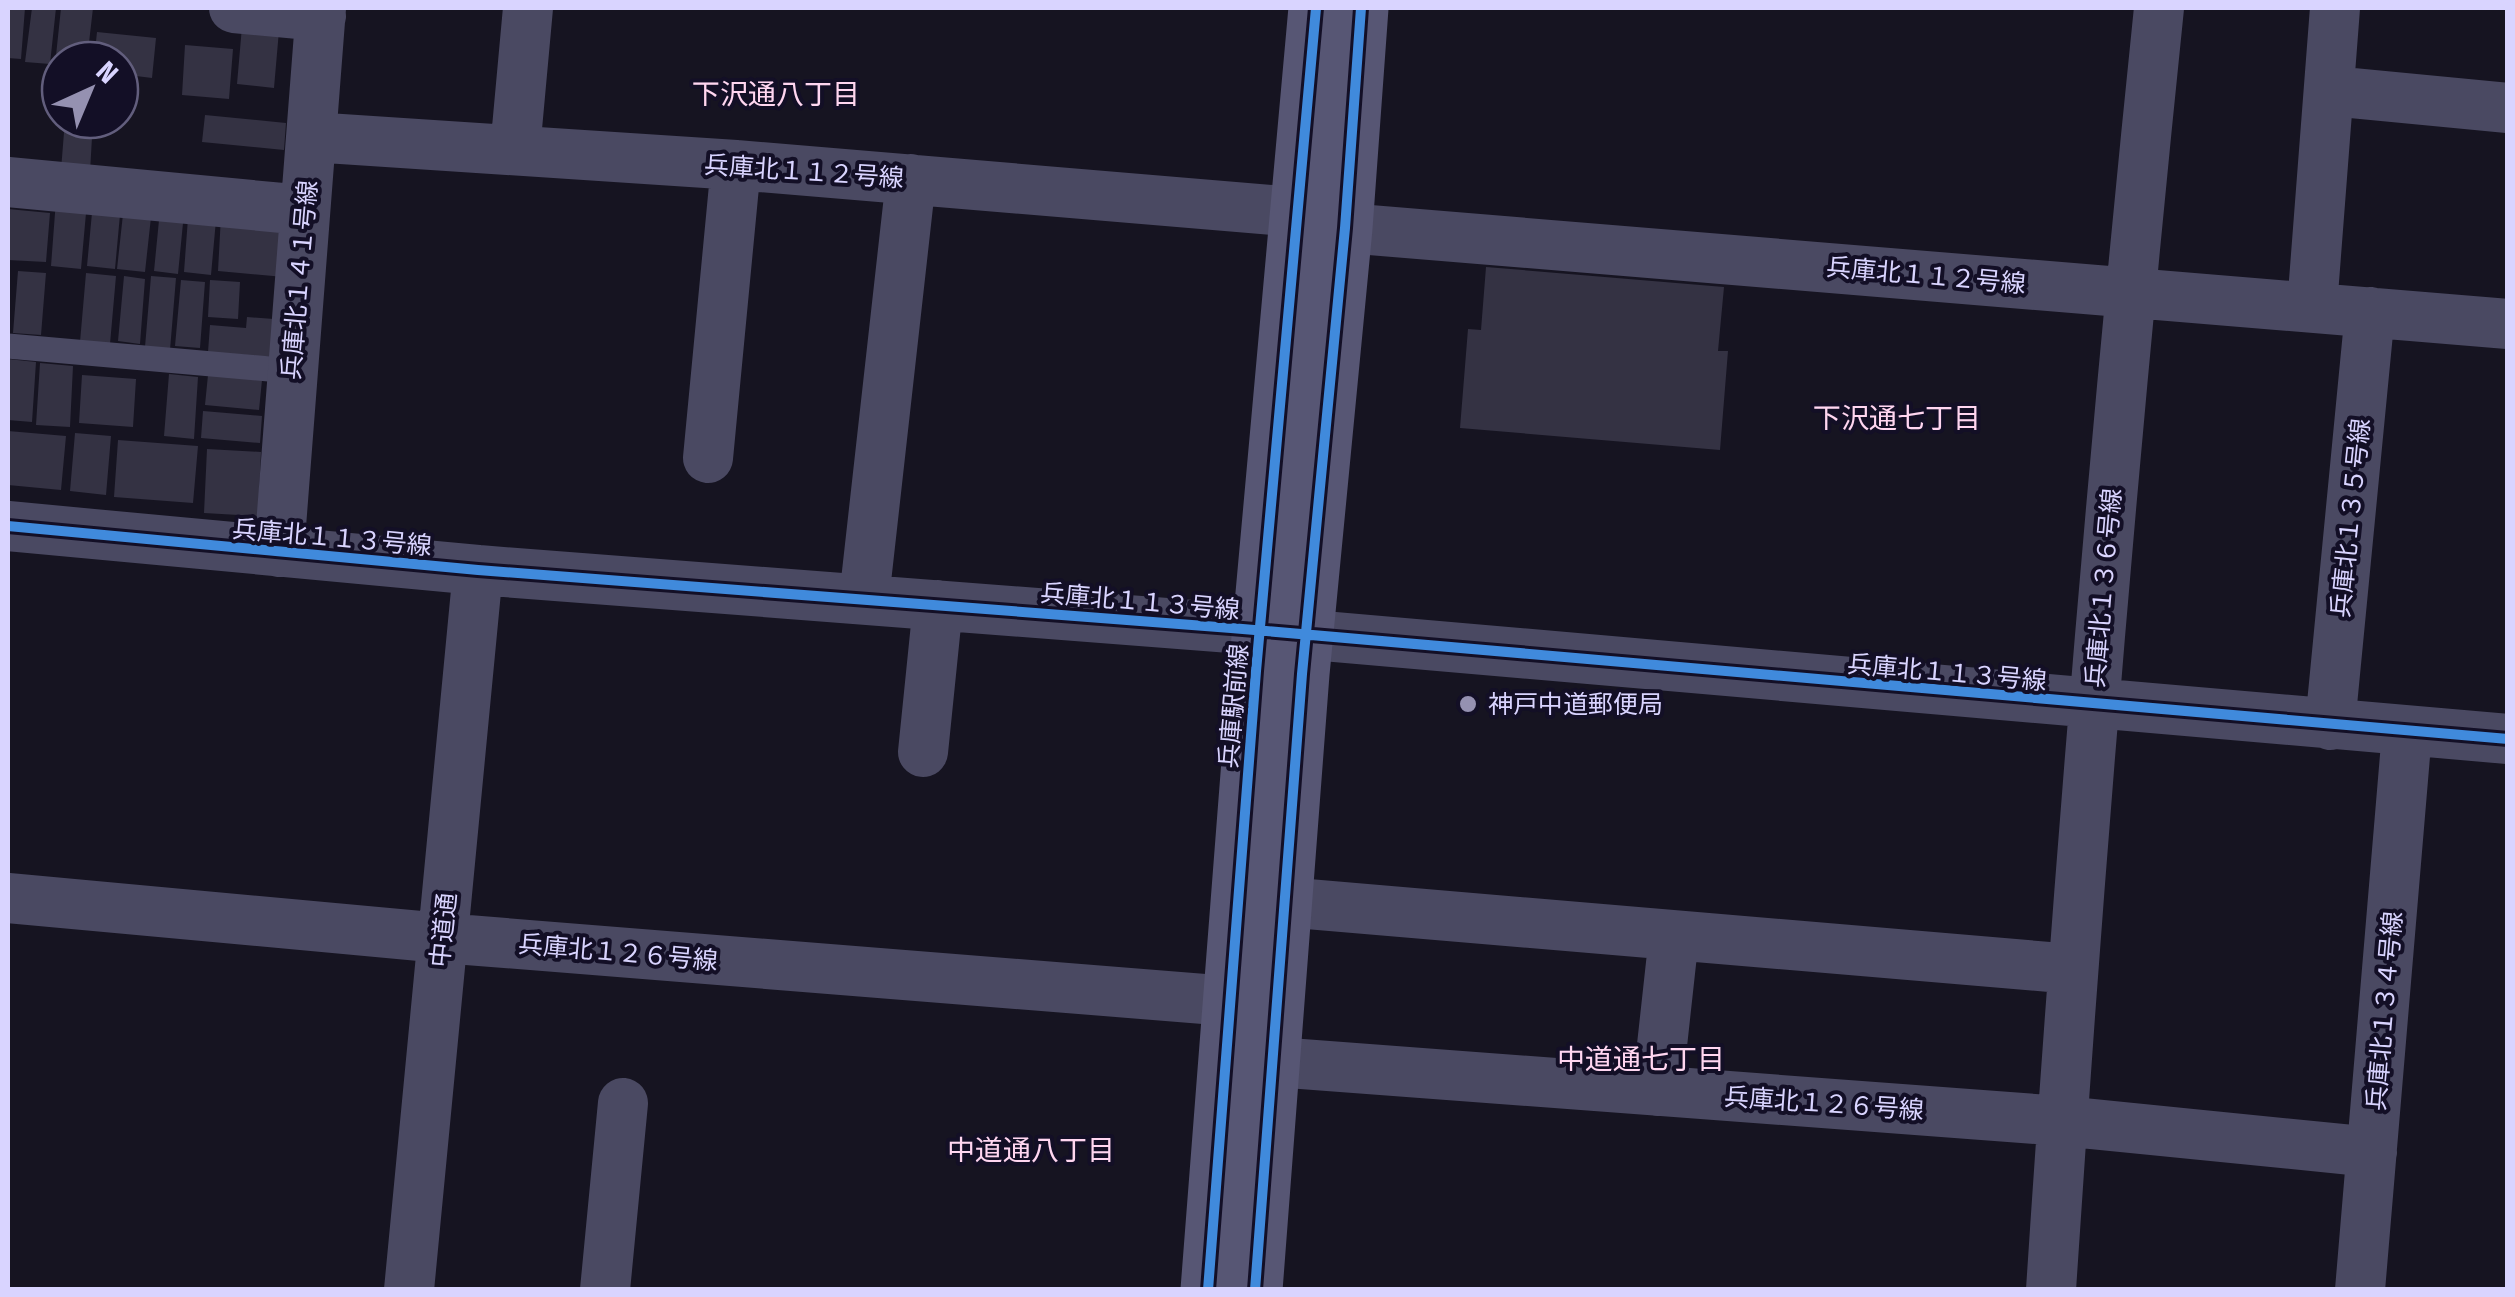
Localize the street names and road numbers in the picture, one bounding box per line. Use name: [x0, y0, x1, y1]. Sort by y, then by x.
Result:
street label: 兵庫北１１２号線: [703, 150, 905, 194]
street label: 兵庫北１４１号線: [276, 179, 324, 381]
street label: 兵庫北１１２号線: [1825, 252, 2027, 300]
street label: 兵庫北１３５号線: [2326, 417, 2376, 619]
street label: 兵庫北１３６号線: [2080, 487, 2128, 689]
street label: 兵庫北１１３号線: [231, 514, 433, 562]
street label: 兵庫北１１３号線: [1039, 578, 1241, 626]
street label: 兵庫駅前線: [1214, 643, 1254, 770]
street label: 兵庫北１１３号線: [1846, 649, 2048, 697]
street label: 中道通: [425, 891, 463, 969]
street label: 兵庫北１３４号線: [2361, 910, 2409, 1112]
street label: 兵庫北１２６号線: [517, 929, 719, 977]
street label: 兵庫北１２６号線: [1723, 1082, 1925, 1126]

